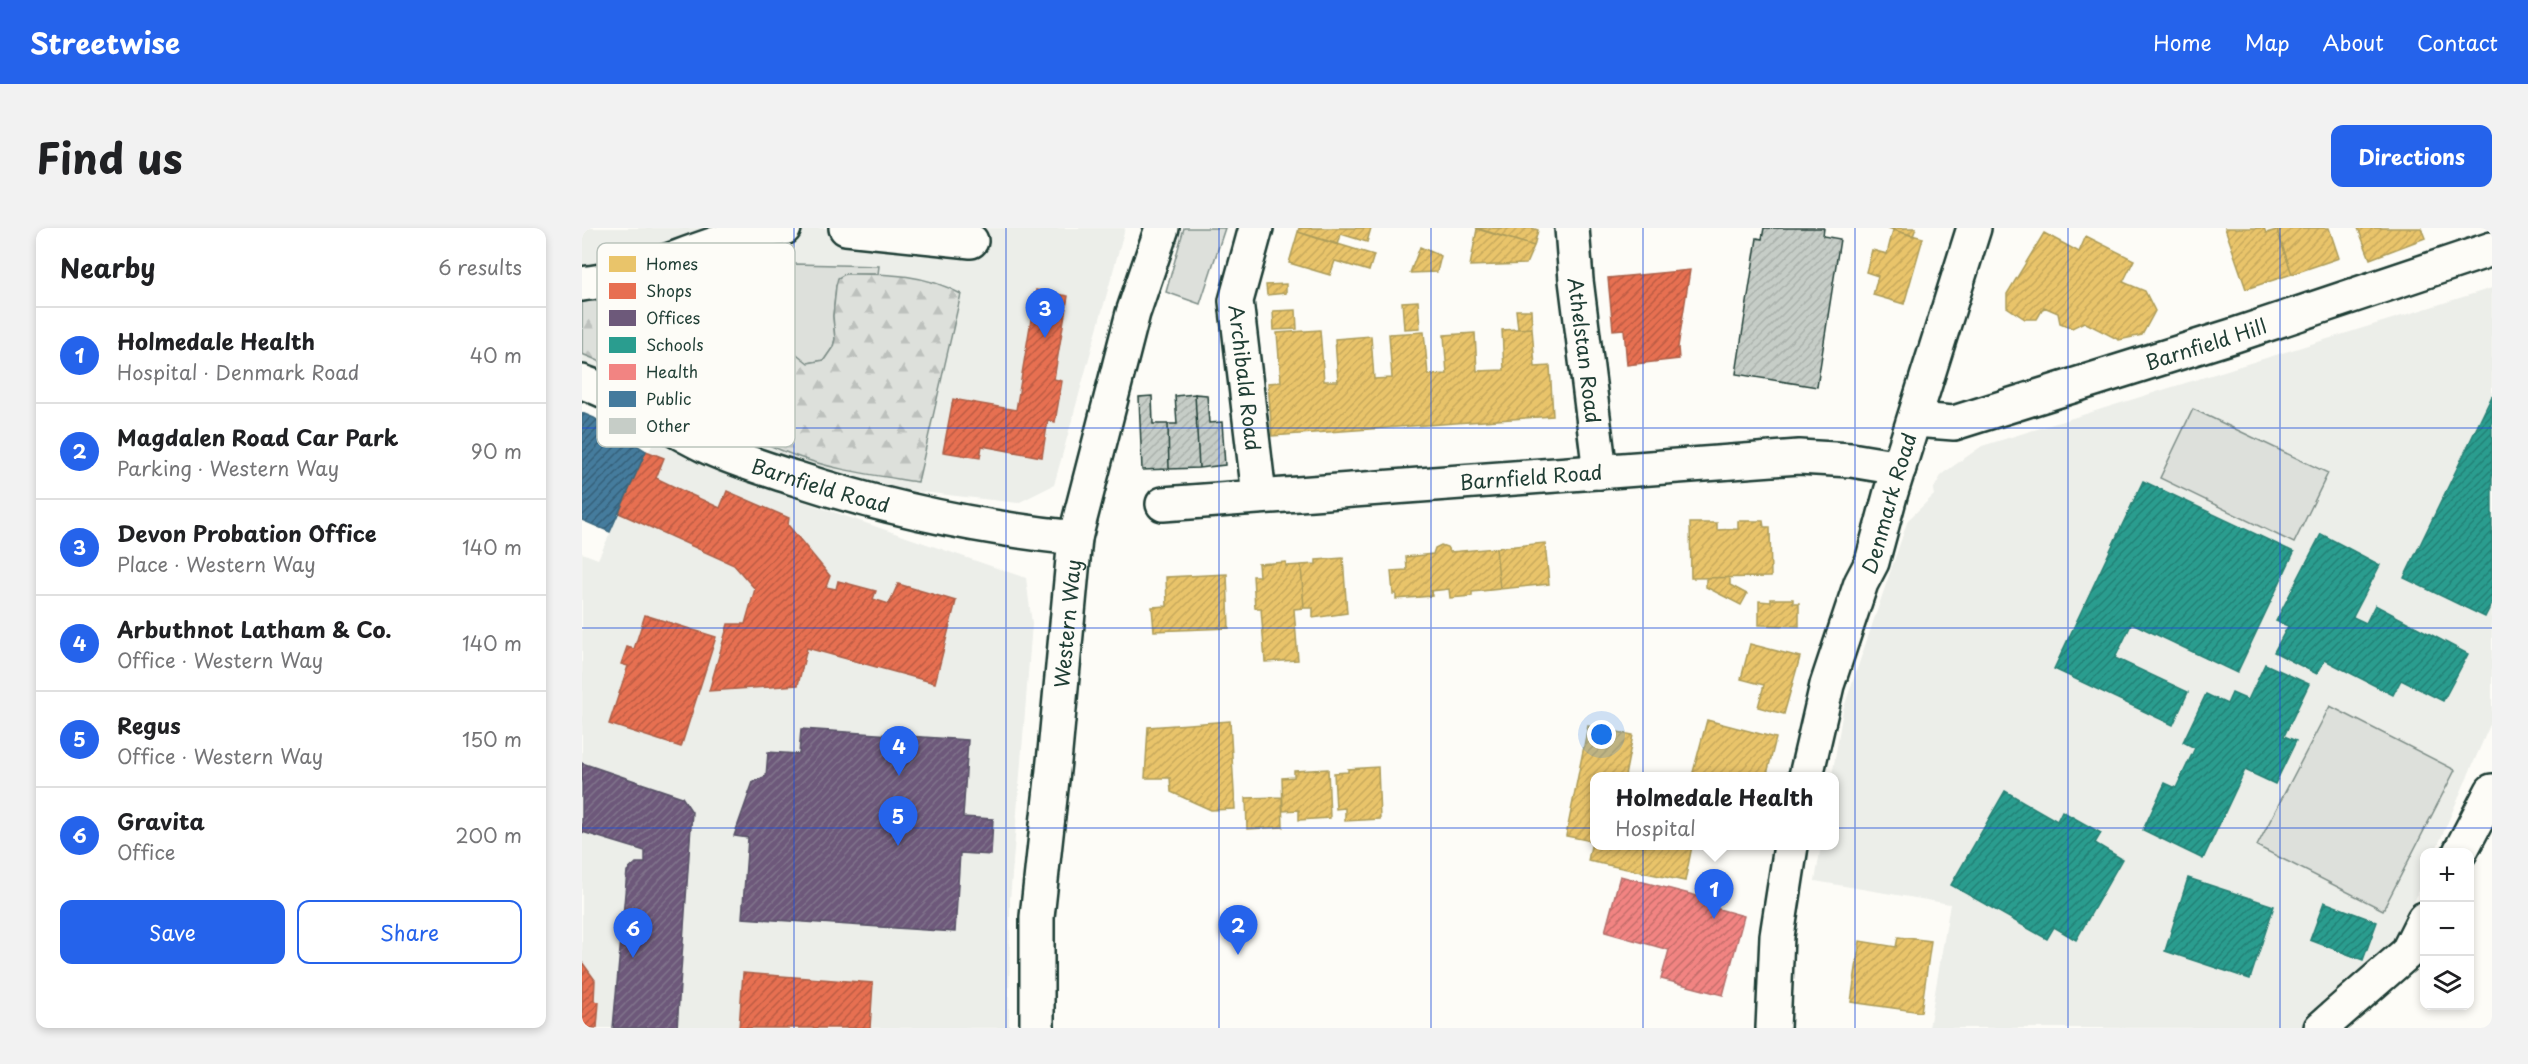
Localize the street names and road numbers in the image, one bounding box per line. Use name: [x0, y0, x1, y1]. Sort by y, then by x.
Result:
street label: Athelstan Road: [1561, 276, 1609, 425]
street label: Archibald Road: [1222, 303, 1269, 452]
street label: Barnfield Hill: [2141, 311, 2270, 377]
street label: Denmark Road: [1854, 429, 1924, 579]
street label: Barnfield Road: [748, 450, 893, 520]
street label: Barnfield Road: [1459, 457, 1603, 497]
street label: Western Way: [1046, 558, 1088, 689]

